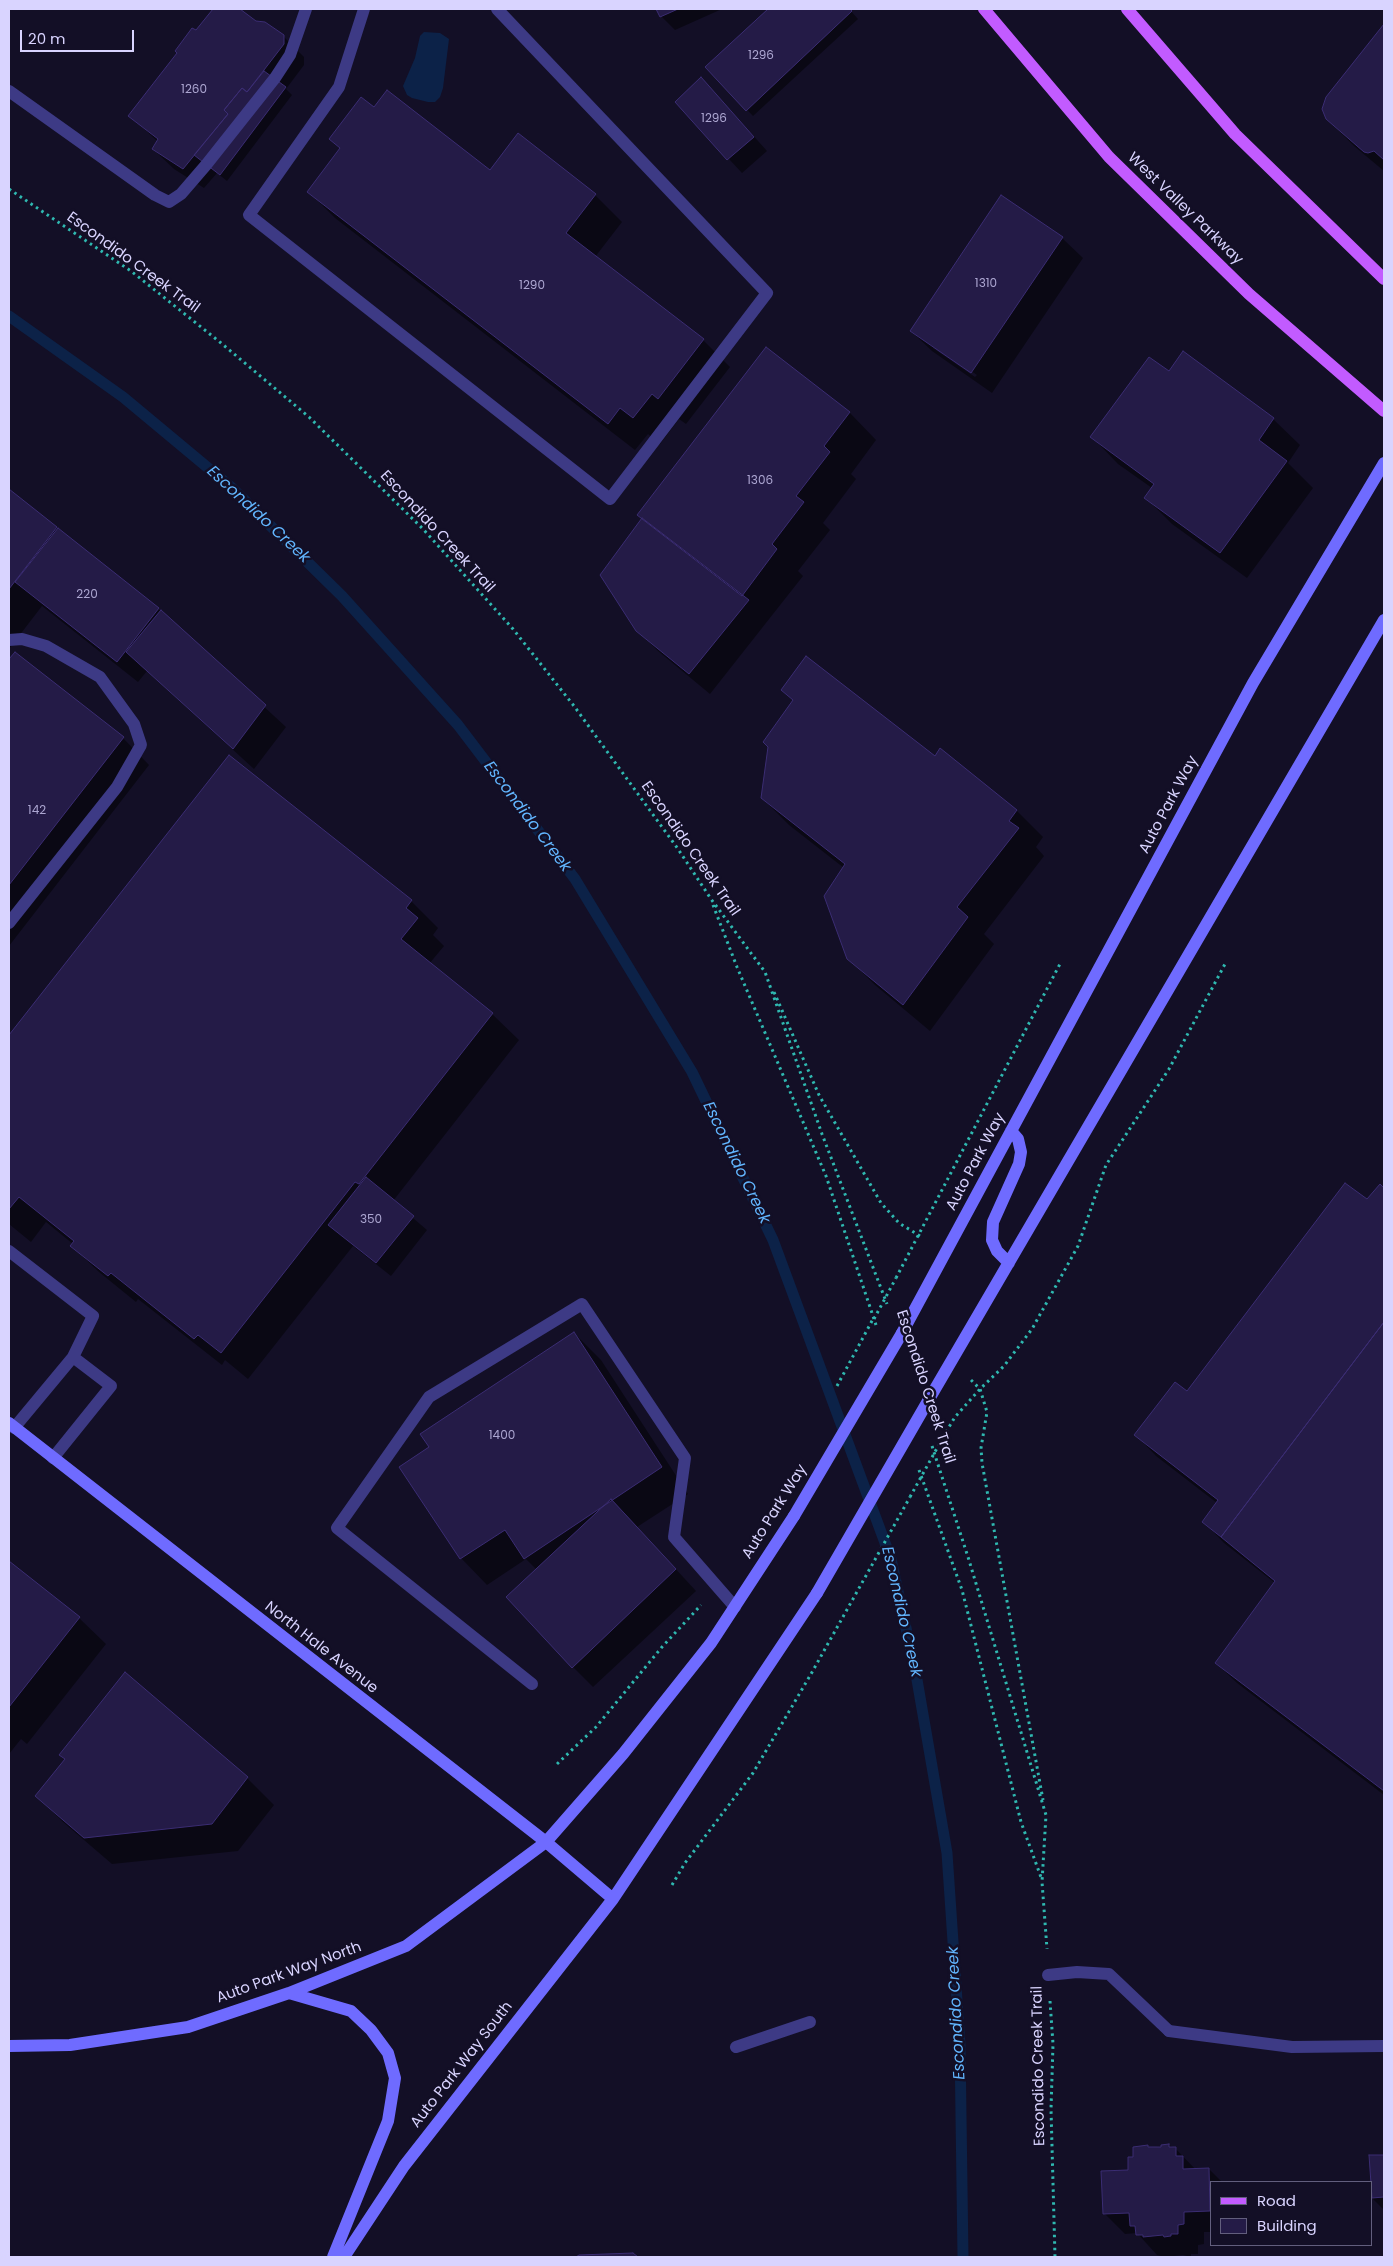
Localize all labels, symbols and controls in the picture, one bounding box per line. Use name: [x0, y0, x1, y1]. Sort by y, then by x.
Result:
scale bar: [22, 20, 136, 52]
text: 20 m: [28, 28, 66, 49]
house number: 1296: [748, 49, 774, 63]
house number: 1260: [181, 83, 207, 97]
house number: 1296: [701, 112, 727, 126]
street label: West Valley Parkway: [1123, 149, 1247, 269]
street label: Escondido Creek Trail: [63, 209, 203, 317]
house number: 1310: [975, 277, 997, 291]
house number: 1290: [519, 279, 545, 293]
water label: Escondido Creek: [203, 462, 313, 568]
street label: Escondido Creek Trail: [376, 467, 498, 597]
house number: 1306: [747, 474, 773, 488]
house number: 220: [76, 588, 98, 602]
street label: Auto Park Way: [1136, 753, 1202, 857]
water label: Escondido Creek: [479, 758, 575, 876]
street label: Escondido Creek Trail: [637, 778, 743, 920]
house number: 142: [28, 804, 46, 818]
water label: Escondido Creek: [698, 1099, 774, 1227]
street label: Auto Park Way: [943, 1110, 1009, 1214]
house number: 350: [360, 1213, 382, 1227]
street label: Escondido Creek Trail: [892, 1308, 958, 1466]
house number: 1400: [489, 1429, 515, 1443]
street label: Auto Park Way: [739, 1461, 811, 1563]
water label: Escondido Creek: [877, 1545, 925, 1679]
street label: North Hale Avenue: [261, 1598, 381, 1698]
street label: Auto Park Way North: [214, 1938, 364, 2008]
water label: Escondido Creek: [944, 1946, 970, 2080]
street label: Escondido Creek Trail: [1029, 1986, 1049, 2146]
street label: Auto Park Way South: [407, 1998, 517, 2132]
legend: [1210, 2181, 1373, 2246]
text: Road: [1257, 2190, 1296, 2211]
text: Building: [1257, 2215, 1317, 2236]

